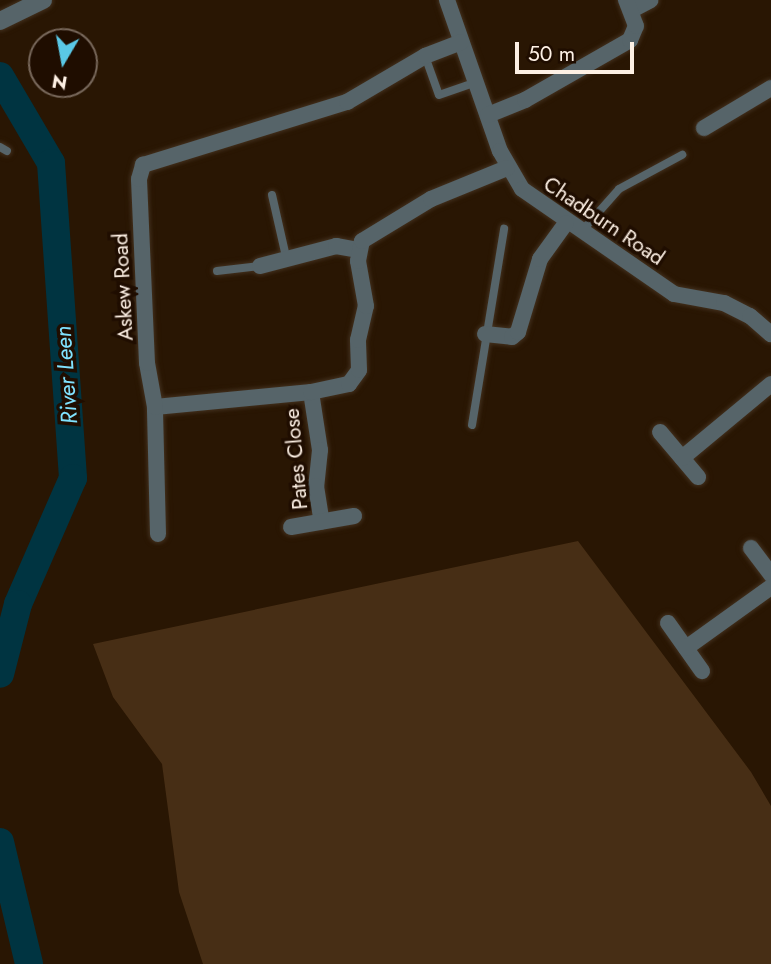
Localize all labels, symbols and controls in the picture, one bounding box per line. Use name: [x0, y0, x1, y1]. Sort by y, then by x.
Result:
north arrow: [28, 28, 98, 98]
scale bar: [519, 28, 638, 72]
text: 50 m: [528, 39, 575, 69]
text: N: [50, 68, 69, 97]
street label: Chadburn Road: [539, 171, 669, 271]
street label: Askew Road: [108, 233, 138, 341]
water label: River Leen: [49, 325, 83, 425]
street label: Pates Close: [279, 407, 313, 511]

